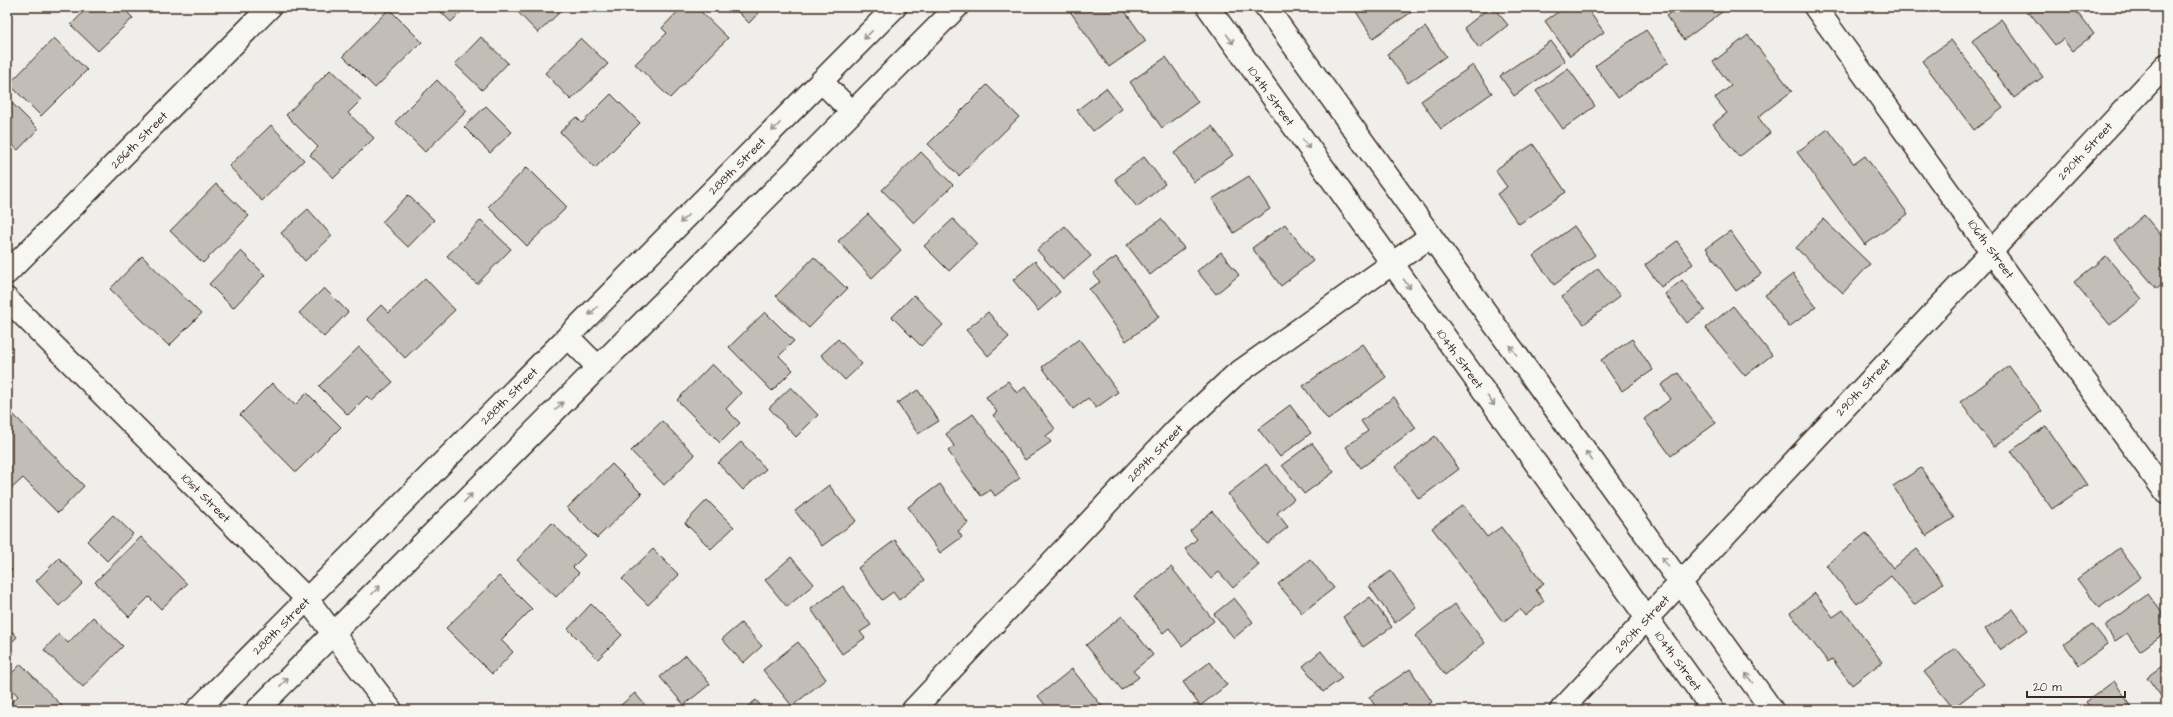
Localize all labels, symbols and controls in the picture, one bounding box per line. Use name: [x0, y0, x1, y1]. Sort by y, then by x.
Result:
one-way arrow: [863, 30, 872, 40]
one-way arrow: [1226, 33, 1234, 44]
street label: 104th Street: [1243, 63, 1298, 130]
street label: 286th Street: [107, 108, 172, 173]
street label: 290th Street: [2054, 118, 2117, 184]
one-way arrow: [771, 122, 781, 132]
street label: 288th Street: [705, 134, 770, 199]
one-way arrow: [1302, 139, 1310, 150]
one-way arrow: [679, 214, 689, 224]
street label: 106th Street: [1963, 216, 2018, 282]
one-way arrow: [1402, 278, 1411, 289]
one-way arrow: [588, 307, 598, 316]
street label: 104th Street: [1432, 326, 1487, 393]
one-way arrow: [1509, 345, 1517, 356]
street label: 290th Street: [1832, 354, 1895, 420]
street label: 288th Street: [477, 364, 542, 429]
one-way arrow: [1487, 395, 1495, 406]
one-way arrow: [554, 401, 564, 411]
street label: 289th Street: [1124, 421, 1187, 486]
one-way arrow: [1585, 451, 1593, 462]
street label: 101st Street: [177, 470, 234, 527]
one-way arrow: [463, 493, 472, 503]
one-way arrow: [1661, 556, 1669, 567]
one-way arrow: [371, 585, 381, 595]
street label: 290th Street: [1611, 591, 1674, 657]
street label: 288th Street: [249, 594, 314, 659]
street label: 104th Street: [1650, 628, 1705, 695]
one-way arrow: [1745, 673, 1753, 684]
scale bar: [2027, 673, 2125, 699]
one-way arrow: [279, 677, 289, 687]
text: 20 m: [2033, 679, 2062, 696]

